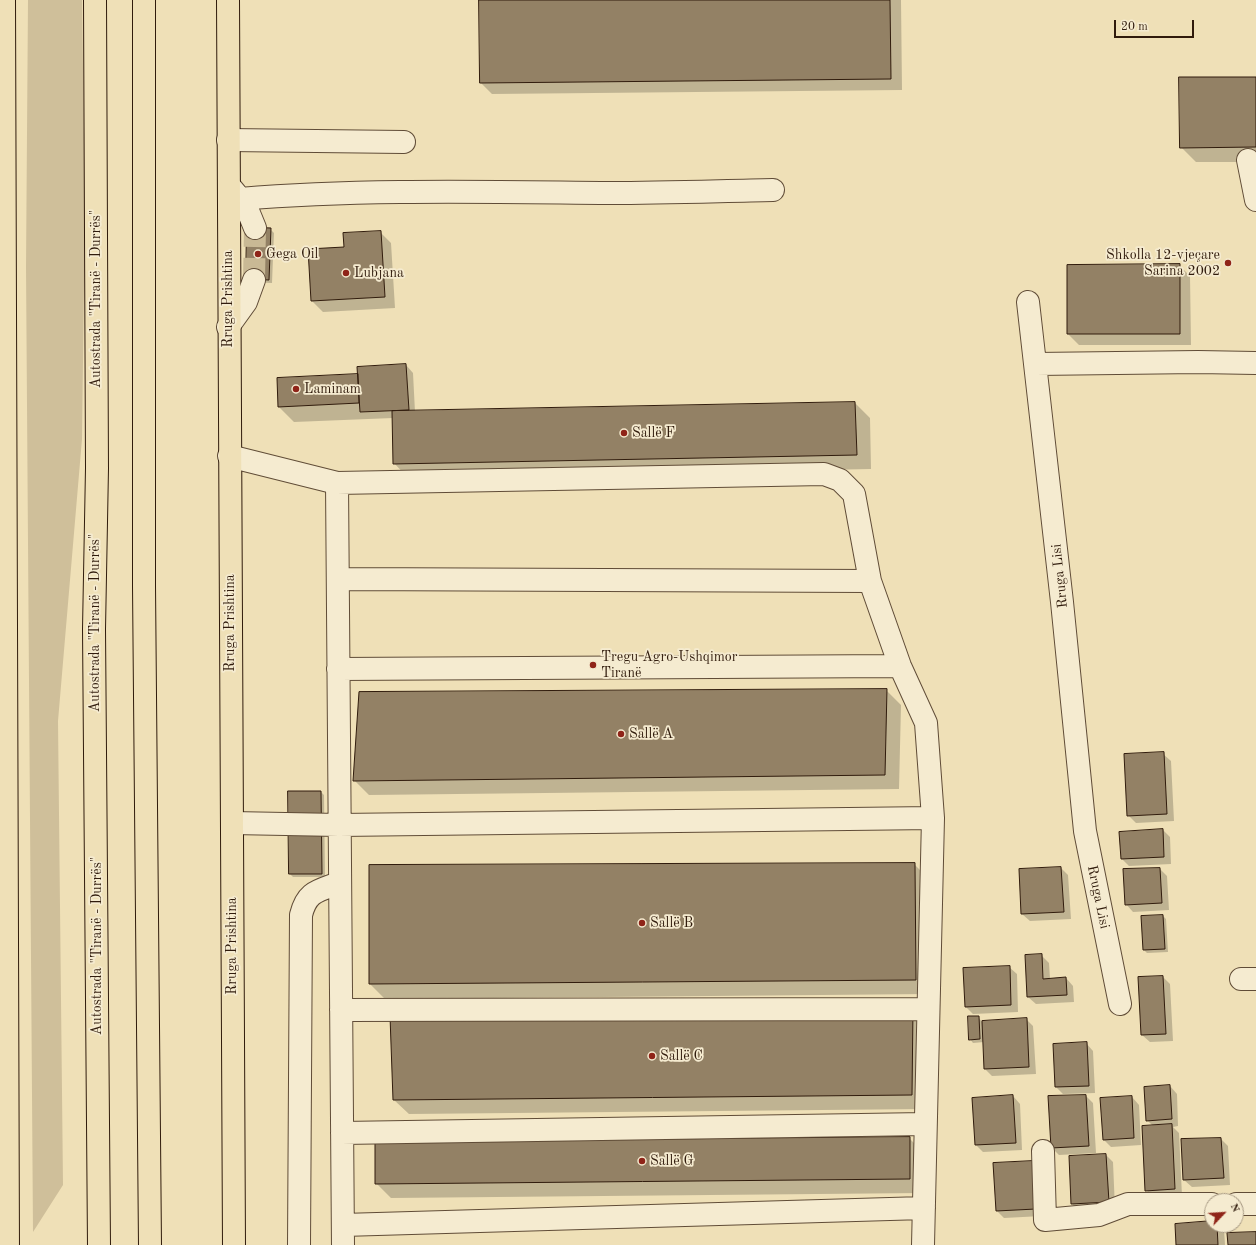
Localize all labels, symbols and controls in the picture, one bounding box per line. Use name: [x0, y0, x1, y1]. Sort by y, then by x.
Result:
scale bar: [1116, 12, 1196, 38]
text: 20 m: [1121, 21, 1148, 33]
street label: Autostrada "Tiranë - Durrës": [88, 210, 104, 388]
place label: Gega Oil: [266, 246, 318, 262]
place label: Shkolla 12-vjeçare Sarina 2002: [1106, 247, 1220, 280]
marker: Gega Oil: [253, 249, 263, 259]
street label: Rruga Prishtina: [220, 250, 236, 348]
marker: Shkolla 12-vjeçare Sarina 2002: [1223, 258, 1233, 268]
place label: Lubjana: [354, 265, 404, 281]
marker: Lubjana: [341, 268, 351, 278]
place label: Laminam: [304, 381, 361, 397]
marker: Laminam: [291, 384, 301, 394]
place label: Sallë F: [632, 425, 675, 441]
marker: Sallë F: [619, 428, 629, 438]
street label: Autostrada "Tiranë - Durrës": [87, 534, 103, 712]
street label: Rruga Lisi: [1048, 543, 1072, 609]
street label: Rruga Prishtina: [222, 574, 238, 672]
place label: Tregu Agro-Ushqimor Tiranë: [601, 649, 737, 682]
marker: Tregu Agro-Ushqimor Tiranë: [588, 660, 598, 670]
place label: Sallë A: [629, 726, 673, 742]
marker: Sallë A: [616, 729, 626, 739]
street label: Autostrada "Tiranë - Durrës": [89, 857, 105, 1035]
street label: Rruga Lisi: [1083, 864, 1113, 930]
street label: Rruga Prishtina: [224, 897, 240, 995]
place label: Sallë B: [650, 915, 693, 931]
marker: Sallë B: [637, 918, 647, 928]
place label: Sallë C: [660, 1048, 703, 1064]
marker: Sallë C: [647, 1051, 657, 1061]
place label: Sallë G: [650, 1153, 694, 1169]
marker: Sallë G: [637, 1156, 647, 1166]
north arrow: [1204, 1193, 1244, 1233]
text: N: [1228, 1202, 1241, 1214]

